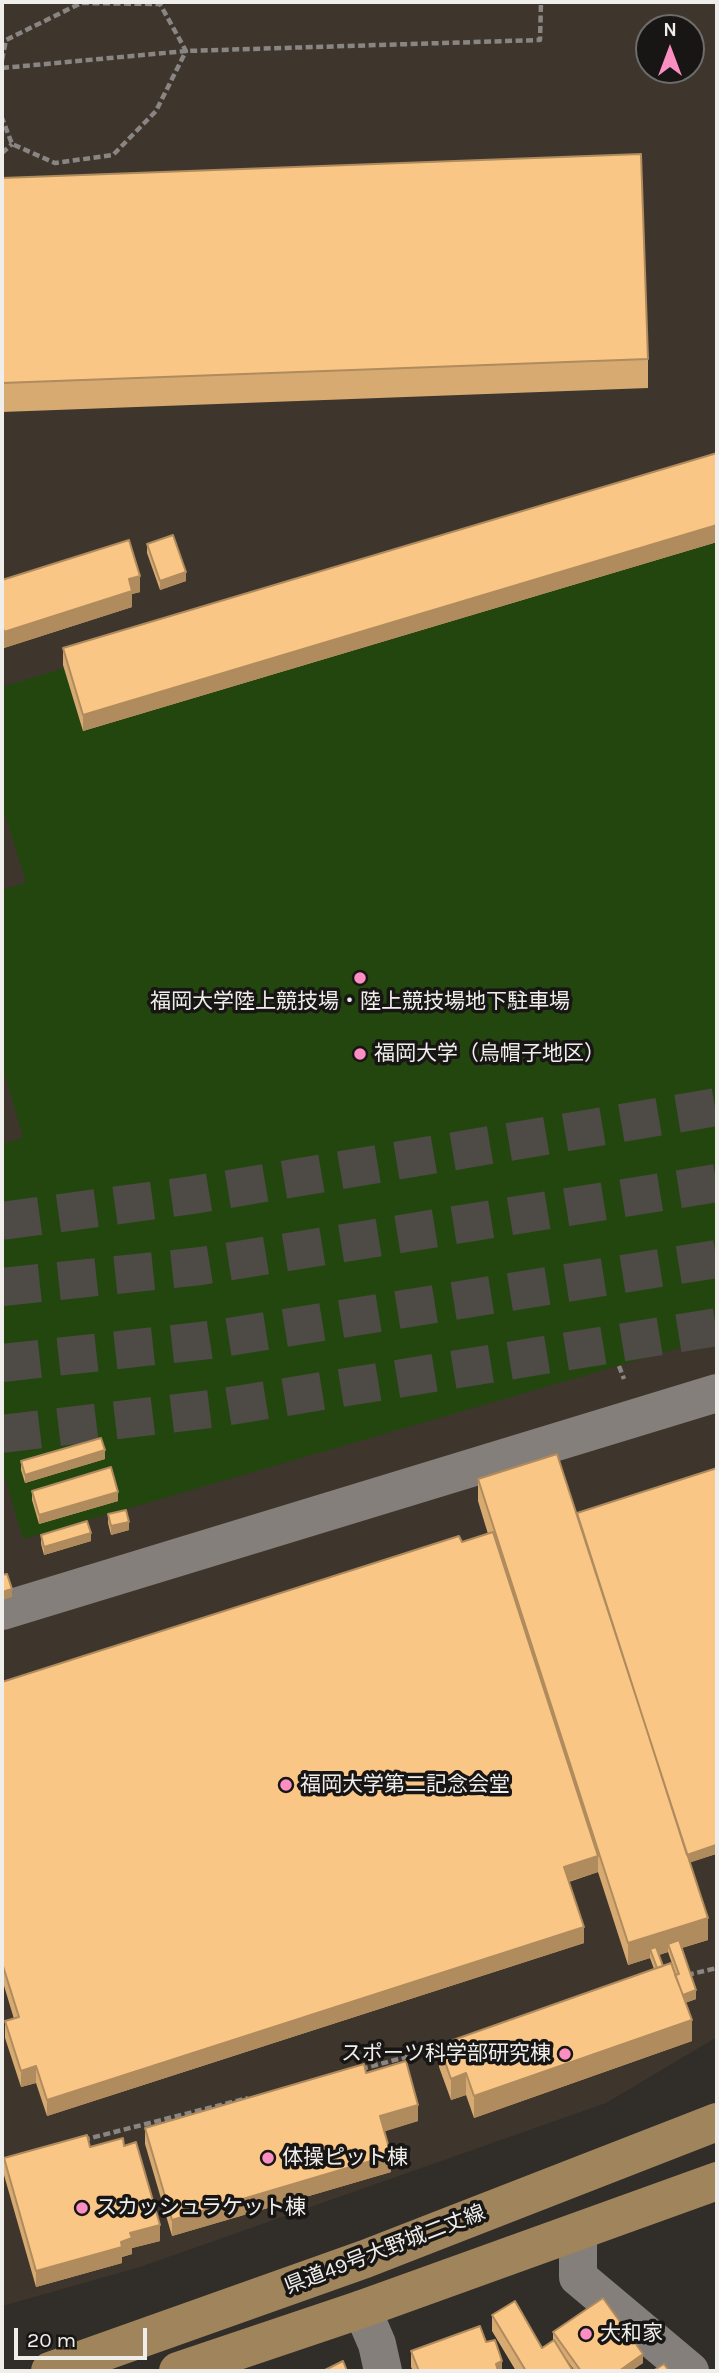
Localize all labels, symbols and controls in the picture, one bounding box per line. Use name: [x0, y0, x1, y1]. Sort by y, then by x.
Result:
north arrow: [635, 14, 705, 84]
text: N: [663, 19, 677, 41]
marker: 福岡大学陸上競技場・陸上競技場地下駐車場: [352, 970, 368, 986]
place label: 福岡大学陸上競技場・陸上競技場地下駐車場: [150, 989, 570, 1015]
place label: 福岡大学（烏帽子地区）: [374, 1041, 605, 1067]
marker: 福岡大学（烏帽子地区）: [352, 1046, 368, 1062]
place label: 福岡大学第二記念会堂: [300, 1772, 510, 1798]
marker: 福岡大学第二記念会堂: [278, 1777, 294, 1793]
place label: スポーツ科学部研究棟: [341, 2041, 551, 2067]
marker: スポーツ科学部研究棟: [557, 2046, 573, 2062]
place label: 体操ピット棟: [282, 2145, 408, 2171]
marker: 体操ピット棟: [260, 2150, 276, 2166]
place label: スカッシュラケット棟: [96, 2195, 306, 2221]
marker: スカッシュラケット棟: [74, 2200, 90, 2216]
street label: 県道49号大野城二丈線: [281, 2200, 489, 2300]
scale bar: [18, 2314, 150, 2358]
place label: 大和家: [600, 2321, 663, 2347]
marker: 大和家: [578, 2326, 594, 2342]
text: 20 m: [27, 2328, 76, 2352]

